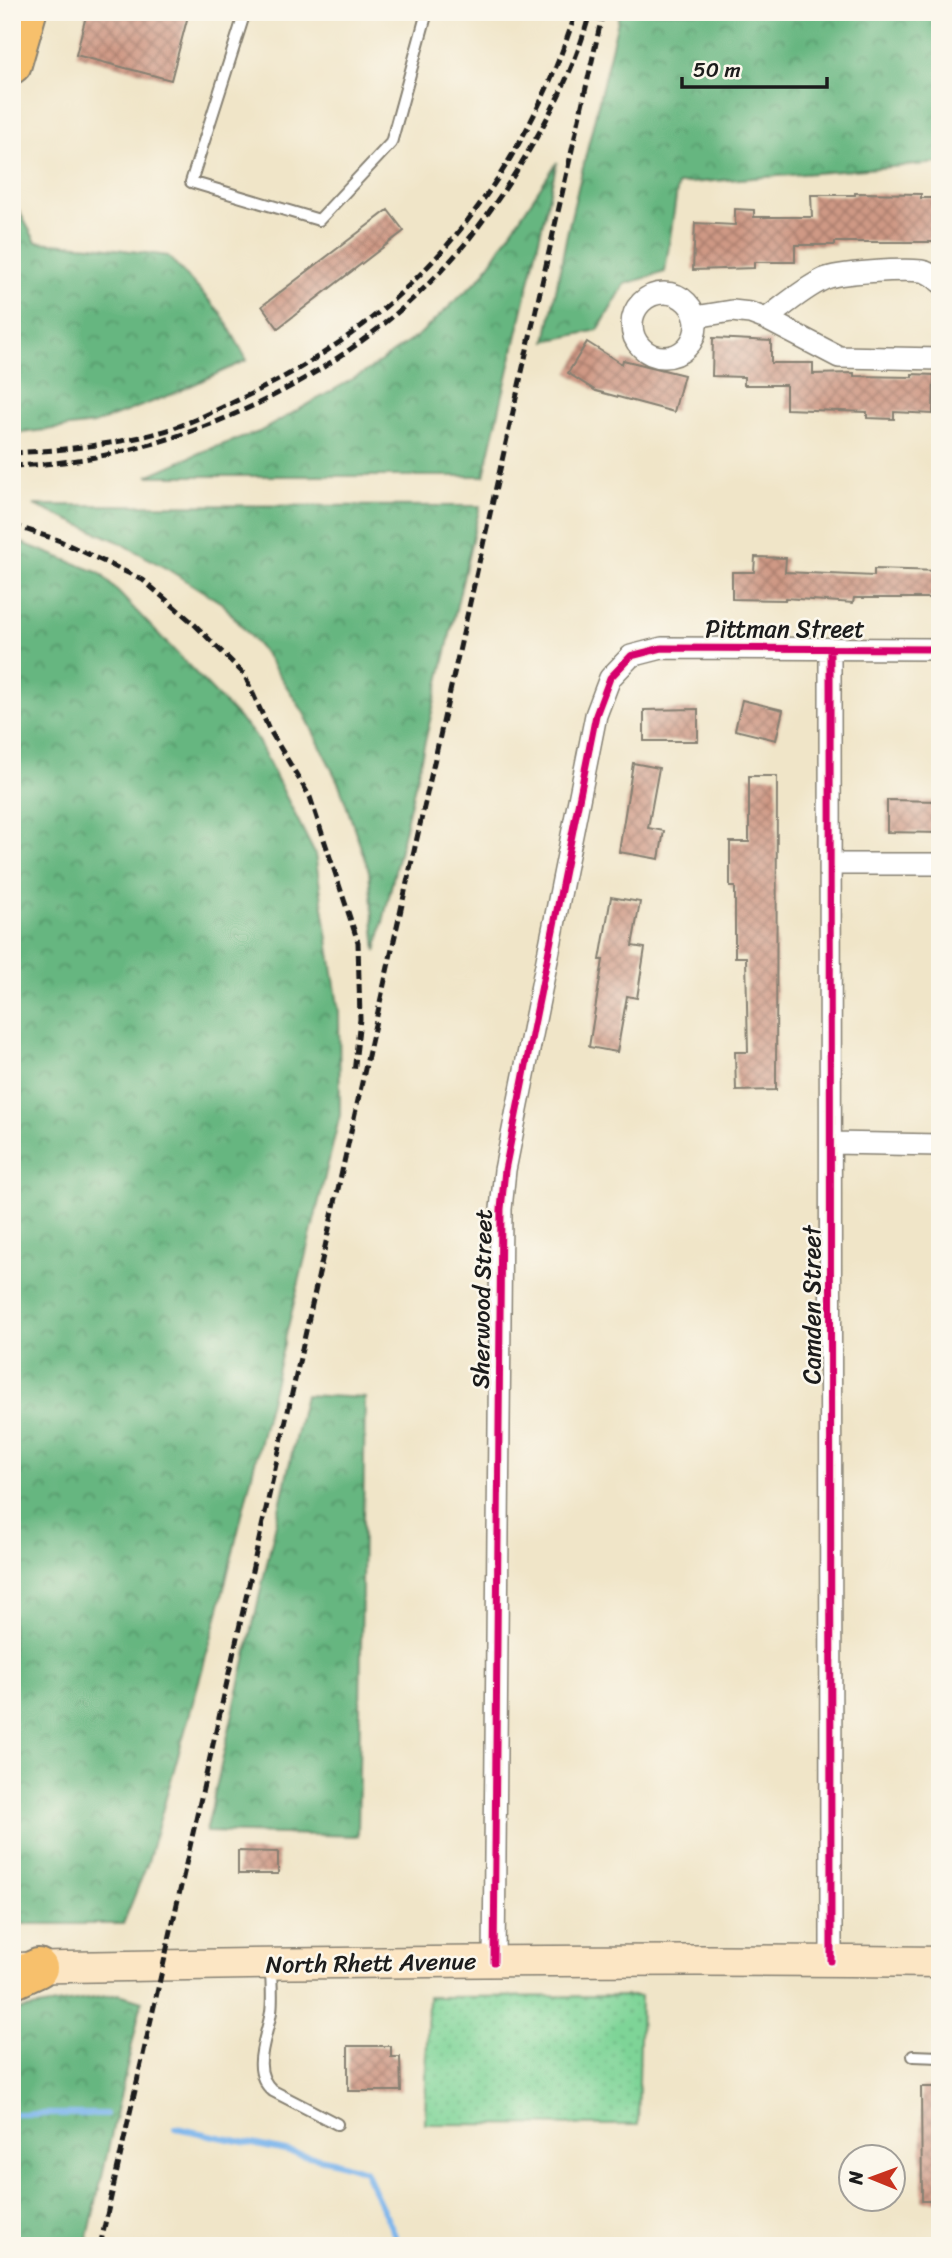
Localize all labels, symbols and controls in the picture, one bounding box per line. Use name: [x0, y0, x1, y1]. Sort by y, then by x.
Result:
scale bar: [682, 46, 828, 90]
text: 50 m: [693, 51, 741, 89]
street label: Pittman Street: [705, 608, 865, 650]
street label: Sherwood Street: [459, 1209, 505, 1389]
street label: Camden Street: [791, 1224, 833, 1384]
street label: North Rhett Avenue: [265, 1940, 477, 1986]
north arrow: [836, 2142, 906, 2212]
text: N: [839, 2170, 872, 2186]

